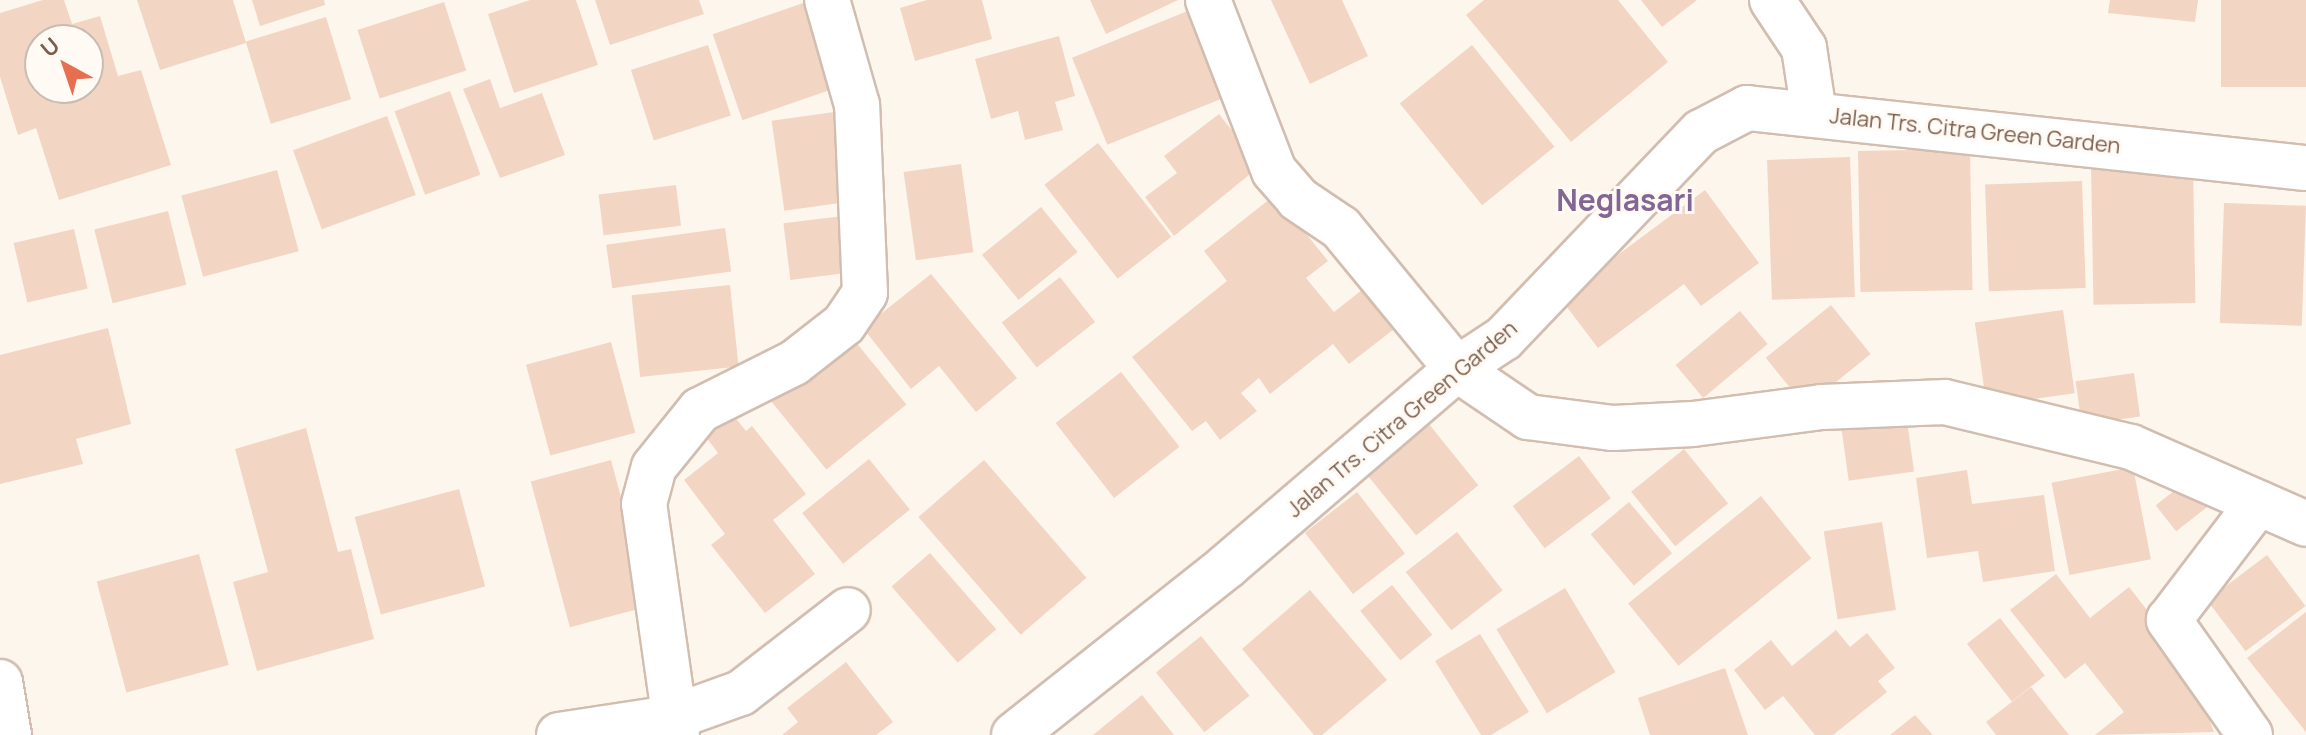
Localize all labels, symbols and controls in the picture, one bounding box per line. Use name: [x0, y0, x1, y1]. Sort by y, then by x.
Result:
north arrow: [24, 24, 104, 104]
text: U: [34, 31, 66, 64]
street label: Jalan Trs. Citra Green Garden: [1828, 103, 2122, 159]
district label: Neglasari: [1556, 182, 1694, 218]
street label: Jalan Trs. Citra Green Garden: [1282, 315, 1522, 523]

